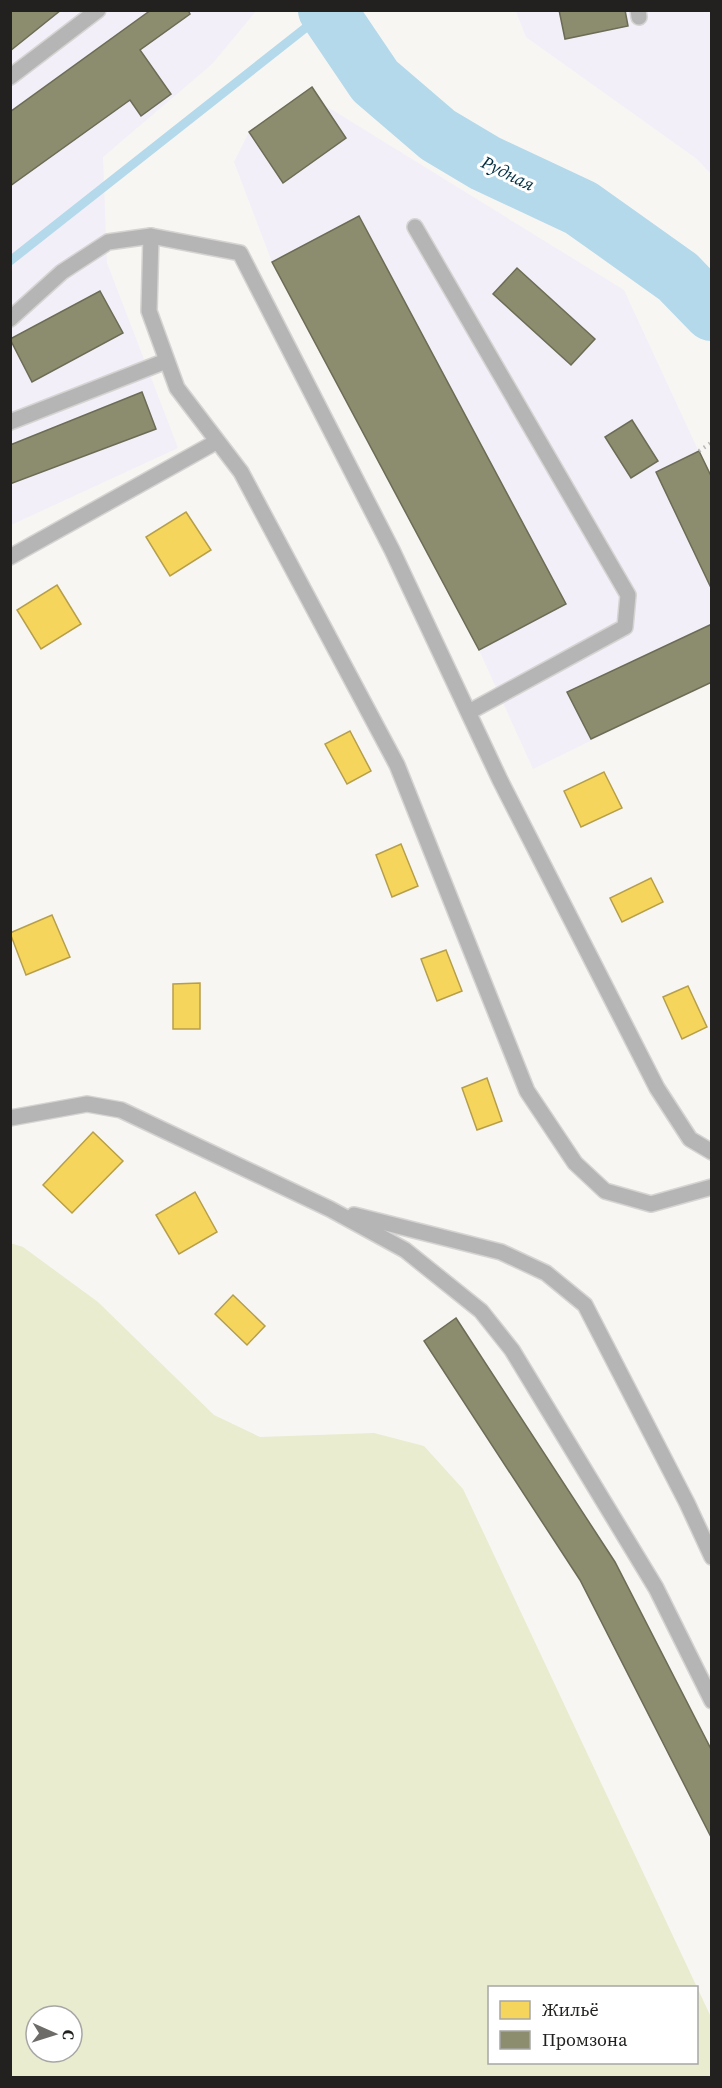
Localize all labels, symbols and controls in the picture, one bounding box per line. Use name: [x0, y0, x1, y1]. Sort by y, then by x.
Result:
water label: Рудная: [476, 149, 539, 197]
legend: [488, 1986, 698, 2064]
text: Жильё: [542, 1997, 599, 2022]
north arrow: [24, 2004, 84, 2064]
text: Промзона: [542, 2027, 628, 2052]
text: С: [58, 2029, 80, 2040]

